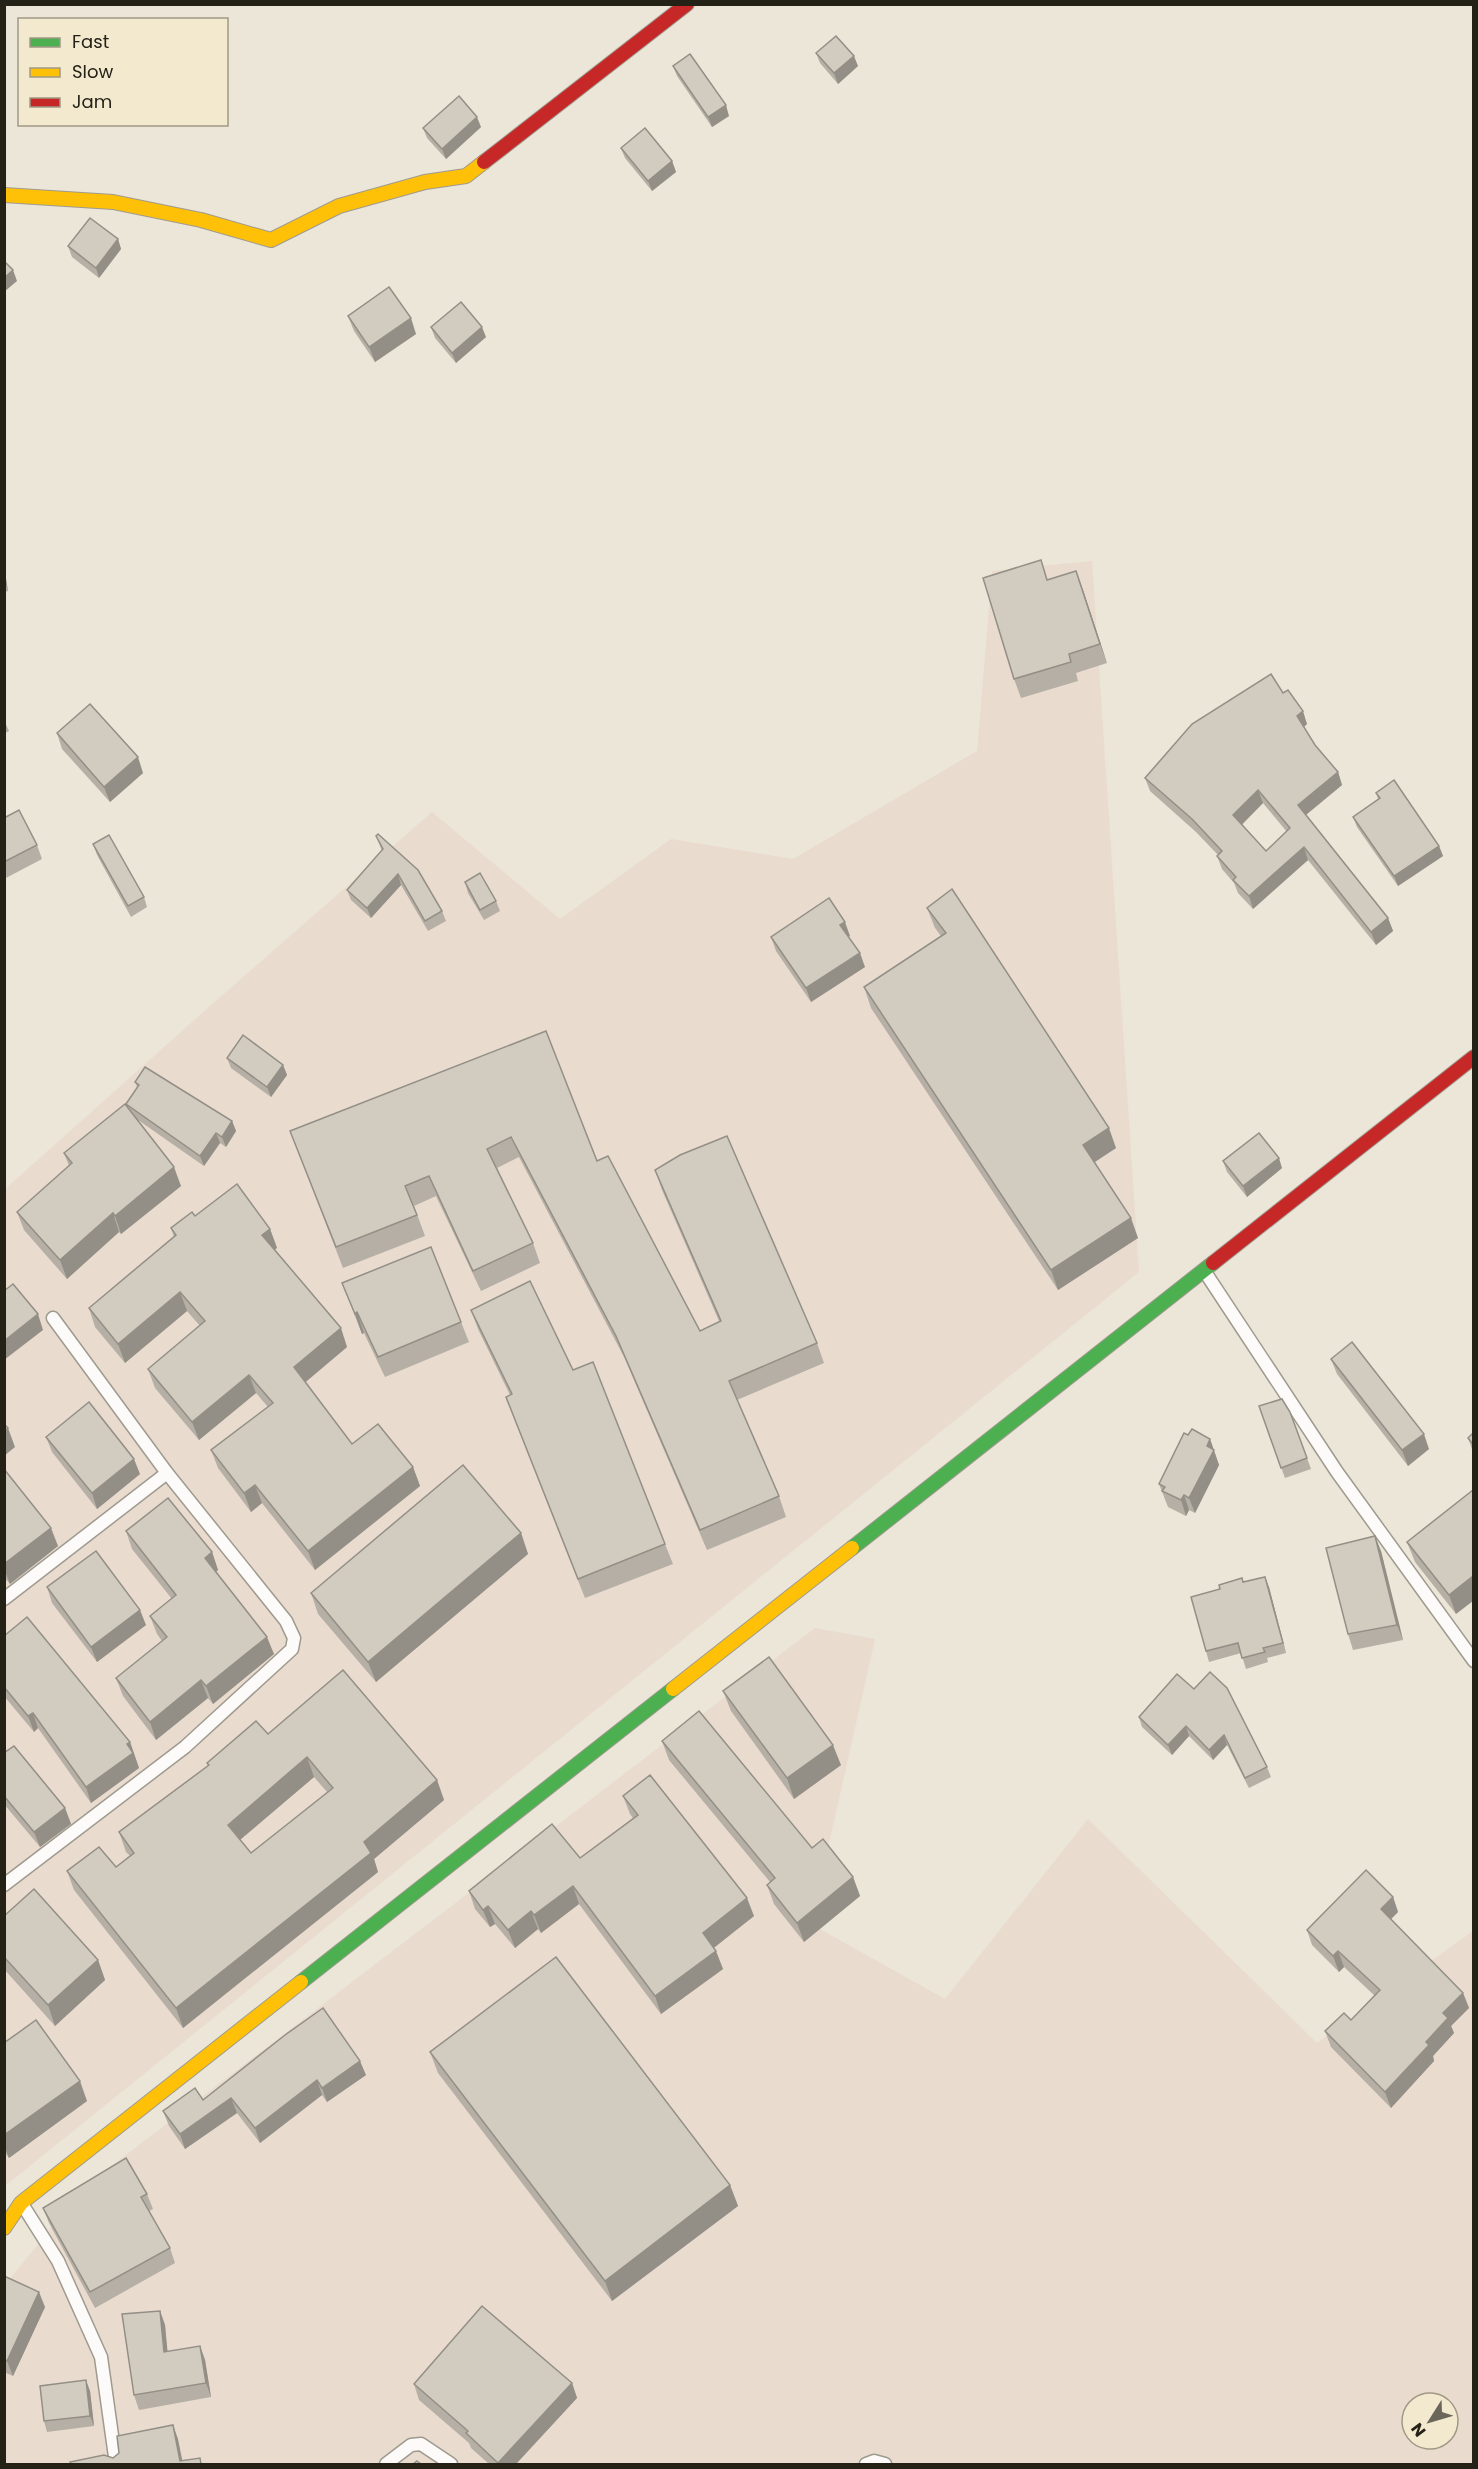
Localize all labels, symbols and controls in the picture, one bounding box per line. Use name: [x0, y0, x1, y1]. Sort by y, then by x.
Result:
legend: [18, 18, 228, 126]
text: Fast: [72, 29, 109, 54]
text: Slow: [72, 59, 114, 84]
text: Jam: [72, 89, 112, 114]
north arrow: [1400, 2391, 1460, 2451]
text: N: [1406, 2418, 1431, 2441]

